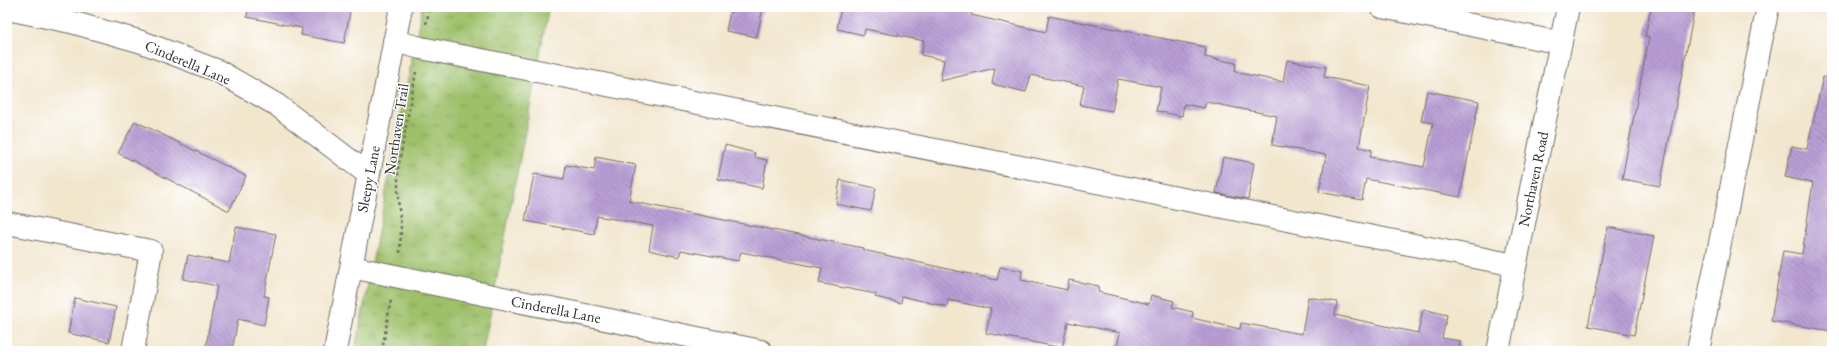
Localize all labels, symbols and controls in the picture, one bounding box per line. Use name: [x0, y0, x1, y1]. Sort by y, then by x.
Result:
street label: Cinderella Lane: [142, 35, 234, 89]
street label: Northaven Trail: [379, 82, 413, 176]
street label: Northaven Road: [1514, 129, 1552, 228]
street label: Sleepy Lane: [352, 144, 384, 214]
street label: Cinderella Lane: [509, 291, 603, 327]

